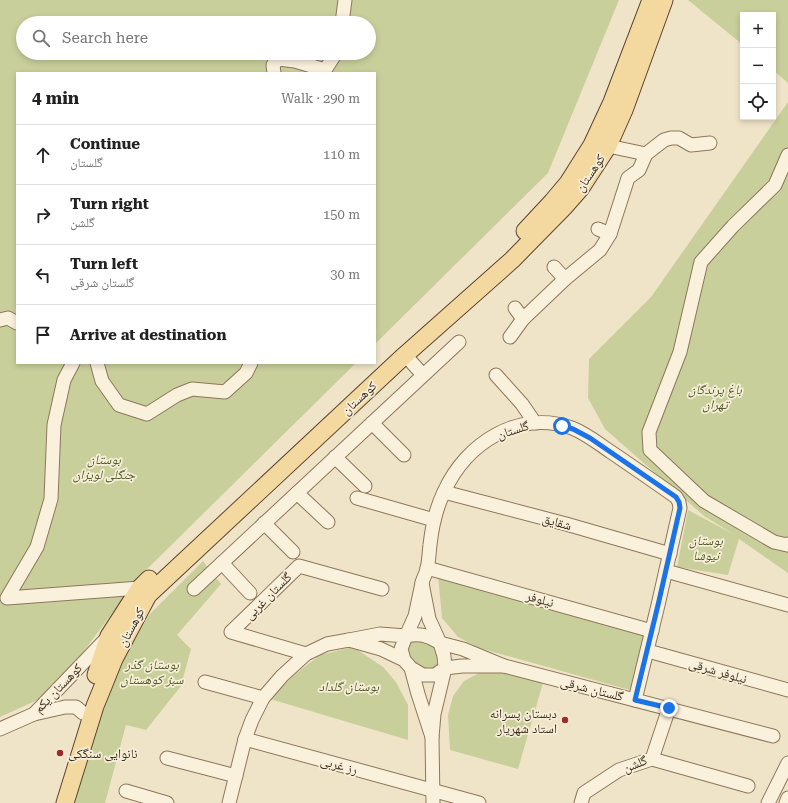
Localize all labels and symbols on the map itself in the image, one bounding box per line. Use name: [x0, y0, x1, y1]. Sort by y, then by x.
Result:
street label: کوهستان: [572, 151, 609, 195]
street label: کوهستان: [338, 378, 381, 419]
park label: باغ پرندگان تهران: [688, 382, 742, 413]
route start: [553, 417, 571, 435]
street label: گلستان: [495, 418, 532, 443]
park label: بوستان جنگلی لویزان: [73, 452, 136, 483]
street label: شقایق: [540, 511, 573, 534]
park label: بوستان نیوشا: [689, 533, 723, 563]
street label: گلستان غربی: [241, 569, 296, 623]
street label: نیلوفر: [523, 588, 556, 611]
street label: کوهستان: [114, 604, 149, 650]
street label: نیلوفر شرقی: [687, 656, 749, 687]
park label: بوستان گذر سبز کوهستان: [120, 657, 184, 688]
street label: کوهستان یکم: [31, 660, 86, 717]
street label: گلستان شرقی: [559, 674, 626, 705]
park label: بوستان گلداد: [319, 679, 380, 695]
route end: [660, 699, 678, 717]
place label: دبستان پسرانه استاد شهريار: [490, 706, 557, 737]
marker: دبستان پسرانه استاد شهريار: [560, 715, 570, 725]
place label: نانوایی سنگکی: [68, 746, 138, 762]
marker: نانوایی سنگکی: [55, 748, 65, 758]
street label: گلشن: [621, 752, 650, 777]
street label: رز غربی: [319, 753, 359, 778]

